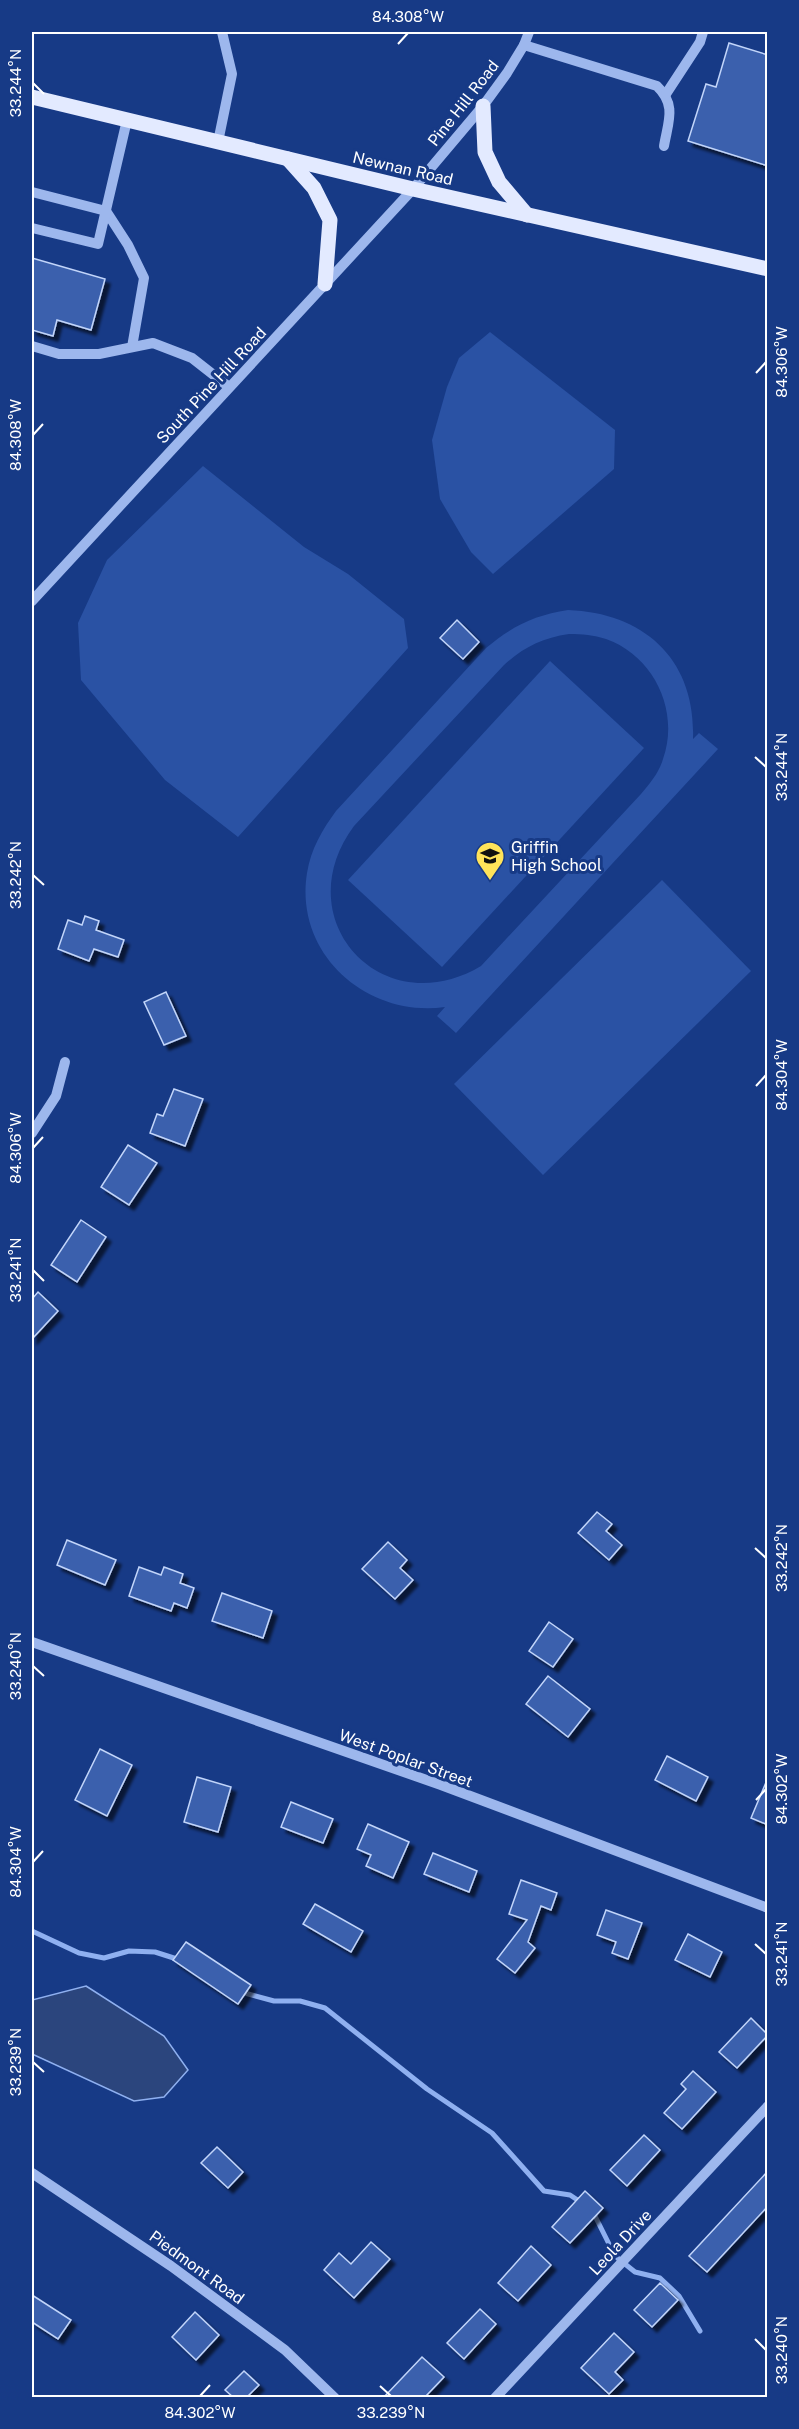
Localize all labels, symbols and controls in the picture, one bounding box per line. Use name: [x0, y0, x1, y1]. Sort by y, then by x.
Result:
text: 84.308°W: [372, 8, 444, 25]
text: 33.244°N: [7, 49, 24, 117]
street label: Pine Hill Road: [424, 57, 503, 150]
street label: Newnan Road: [351, 148, 455, 189]
street label: South Pine Hill Road: [153, 323, 270, 447]
text: 84.306°W: [773, 326, 790, 398]
text: 84.308°W: [7, 399, 24, 471]
text: 33.244°N: [773, 733, 790, 801]
place label: Griffin High School: [511, 838, 602, 875]
school or university icon: Griffin High School: [474, 840, 506, 882]
text: 33.242°N: [7, 841, 24, 909]
text: 84.304°W: [773, 1039, 790, 1111]
text: 84.306°W: [7, 1112, 24, 1184]
text: 33.241°N: [7, 1237, 24, 1303]
text: 33.242°N: [773, 1524, 790, 1592]
text: 33.240°N: [7, 1632, 24, 1700]
street label: West Poplar Street: [336, 1725, 475, 1791]
text: 84.302°W: [773, 1753, 790, 1825]
text: 84.304°W: [7, 1826, 24, 1898]
text: 33.241°N: [773, 1921, 790, 1987]
text: 33.239°N: [7, 2028, 24, 2096]
street label: Leola Drive: [585, 2206, 656, 2279]
street label: Piedmont Road: [146, 2227, 248, 2308]
text: 33.240°N: [773, 2316, 790, 2384]
text: 84.302°W: [164, 2404, 236, 2421]
text: 33.239°N: [357, 2404, 425, 2421]

